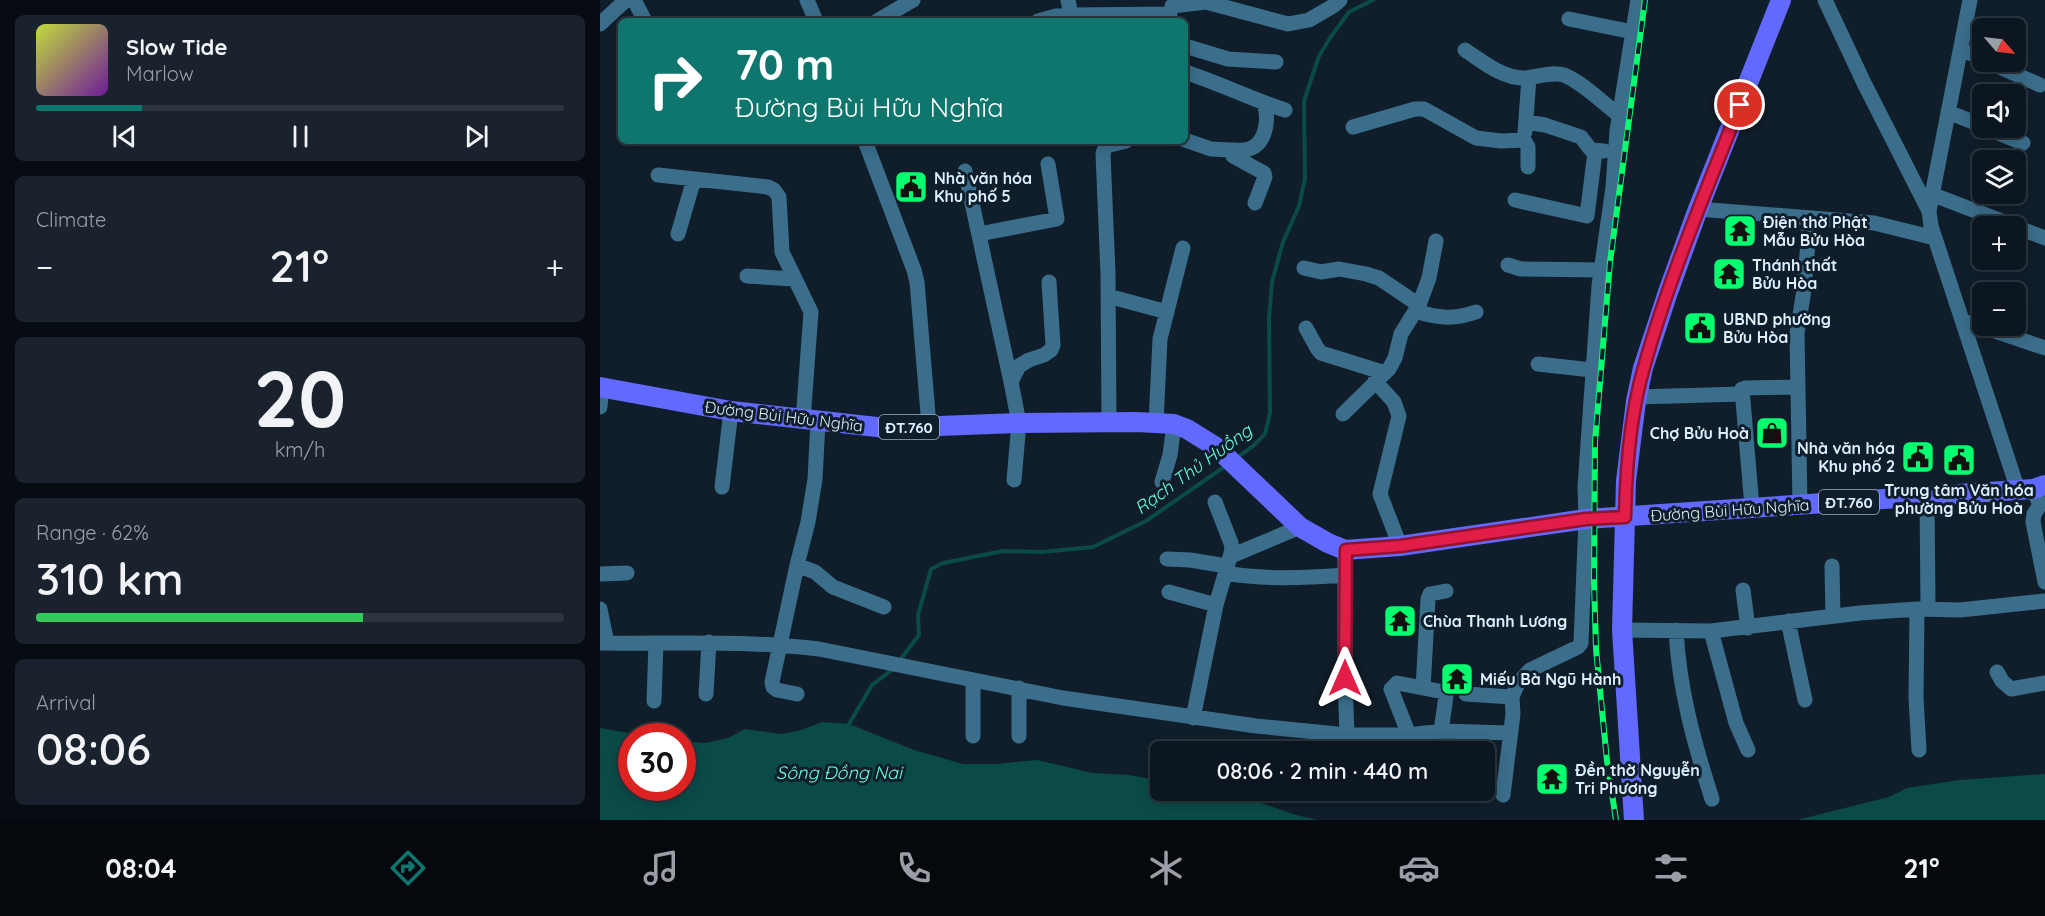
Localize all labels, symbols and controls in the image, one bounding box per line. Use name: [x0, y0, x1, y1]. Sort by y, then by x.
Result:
north arrow: [1972, 18, 2026, 72]
map controls: [1972, 18, 2026, 336]
text: Slow Tide: [126, 33, 227, 61]
text: 70 m: [735, 38, 834, 91]
icon: right: [636, 42, 714, 120]
text: Marlow: [126, 61, 194, 86]
pin: [1714, 79, 1765, 130]
button: sound: [1972, 84, 2026, 138]
icon: arrive: [1723, 88, 1756, 121]
text: Đường Bùi Hữu Nghĩa: [735, 90, 1004, 124]
icon: previous: [108, 120, 141, 153]
icon: pause: [284, 120, 317, 153]
icon: next: [460, 120, 493, 153]
button: layers: [1972, 150, 2026, 204]
place label: Nhà văn hóa Khu phố 5: [934, 168, 1032, 206]
public building icon: Nhà văn hóa Khu phố 5: [893, 169, 929, 205]
text: Climate: [36, 207, 106, 232]
place label: Điện thờ Phật Mẫu Bửu Hòa: [1762, 212, 1868, 250]
temple icon: Điện thờ Phật Mẫu Bửu Hòa: [1722, 213, 1758, 249]
button: +: [1972, 216, 2026, 270]
text: 21°: [270, 237, 329, 293]
text: −: [36, 246, 53, 287]
text: +: [545, 246, 564, 287]
place label: Thánh thất Bửu Hòa: [1752, 255, 1837, 293]
temple icon: Thánh thất Bửu Hòa: [1711, 256, 1747, 292]
button: −: [1972, 282, 2026, 336]
place label: UBND phường Bửu Hòa: [1723, 309, 1831, 347]
public building icon: UBND phường Bửu Hòa: [1682, 310, 1718, 346]
text: 20: [254, 349, 346, 447]
street label: Đường Bùi Hữu Nghĩa: [704, 396, 864, 436]
road number: ĐT.760: [879, 415, 939, 439]
shop icon: Chợ Bửu Hoà: [1754, 415, 1790, 451]
water label: Rạch Thủ Huồng: [1130, 418, 1258, 519]
place label: Chợ Bửu Hoà: [1650, 423, 1749, 443]
text: km/h: [275, 437, 325, 462]
place label: Nhà văn hóa Khu phố 2: [1797, 438, 1895, 476]
public building icon: Nhà văn hóa Khu phố 2: [1900, 439, 1936, 475]
public building icon: Trung tâm Văn hóa phường Bửu Hoà: [1941, 442, 1977, 478]
place label: Trung tâm Văn hóa phường Bửu Hoà: [1884, 480, 2034, 518]
road number: ĐT.760: [1819, 490, 1879, 514]
street label: Đường Bùi Hữu Nghĩa: [1650, 494, 1810, 526]
text: Range · 62%: [36, 520, 149, 545]
text: 310 km: [36, 550, 184, 606]
temple icon: Chùa Thanh Lương: [1382, 603, 1418, 639]
place label: Chùa Thanh Lương: [1423, 611, 1567, 631]
position arrow: [1313, 646, 1377, 710]
temple icon: Miếu Bà Ngũ Hành: [1439, 661, 1475, 697]
place label: Miếu Bà Ngũ Hành: [1480, 669, 1621, 689]
text: Arrival: [36, 690, 96, 715]
text: 08:06: [36, 720, 151, 776]
speed limit sign: 30: [618, 723, 696, 801]
text: 08:06 · 2 min · 440 m: [1217, 757, 1428, 785]
place label: Đền thờ Nguyễn Tri Phương: [1574, 760, 1700, 798]
water label: Sông Đồng Nai: [776, 761, 904, 784]
temple icon: Đền thờ Nguyễn Tri Phương: [1534, 761, 1570, 797]
icon: directions: [387, 847, 429, 889]
icon: music: [640, 847, 682, 889]
icon: phone: [893, 847, 935, 889]
icon: climate: [1145, 847, 1187, 889]
icon: car: [1398, 847, 1440, 889]
icon: filters: [1650, 847, 1692, 889]
text: 08:04: [105, 851, 177, 885]
text: 21°: [1903, 851, 1940, 885]

